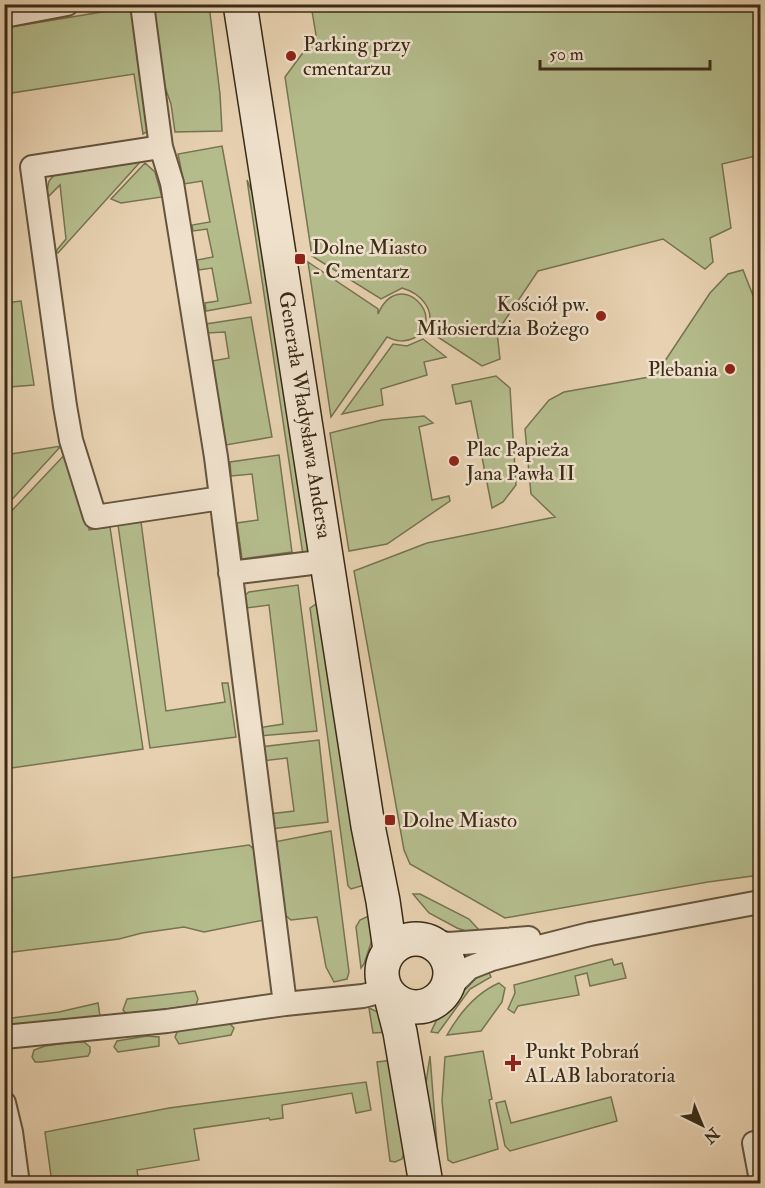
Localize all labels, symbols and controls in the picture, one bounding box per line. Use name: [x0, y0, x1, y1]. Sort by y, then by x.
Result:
place label: Parking przy cmentarzu: [303, 31, 411, 82]
scale bar: [540, 33, 710, 71]
text: 50 m: [549, 43, 584, 66]
marker: Parking przy cmentarzu: [284, 49, 298, 63]
place label: Dolne Miasto - Cmentarz: [312, 234, 427, 285]
marker: Dolne Miasto - Cmentarz: [293, 252, 307, 266]
street label: Generała Władysława Andersa: [272, 289, 338, 541]
place label: Kościół pw. Miłosierdzia Bożego: [416, 291, 589, 342]
marker: Kościół pw. Miłosierdzia Bożego: [594, 309, 608, 323]
place label: Plebania: [648, 356, 718, 383]
marker: Plebania: [723, 362, 737, 376]
place label: Plac Papieża Jana Pawła II: [465, 436, 575, 487]
marker: Plac Papieża Jana Pawła II: [447, 454, 461, 468]
place label: Dolne Miasto: [402, 807, 517, 834]
marker: Dolne Miasto: [383, 813, 397, 827]
place label: Punkt Pobrań ALAB laboratoria: [524, 1038, 676, 1089]
marker: Punkt Pobrań ALAB laboratoria: [506, 1056, 520, 1070]
north arrow: [672, 1095, 732, 1155]
text: N: [699, 1122, 724, 1148]

